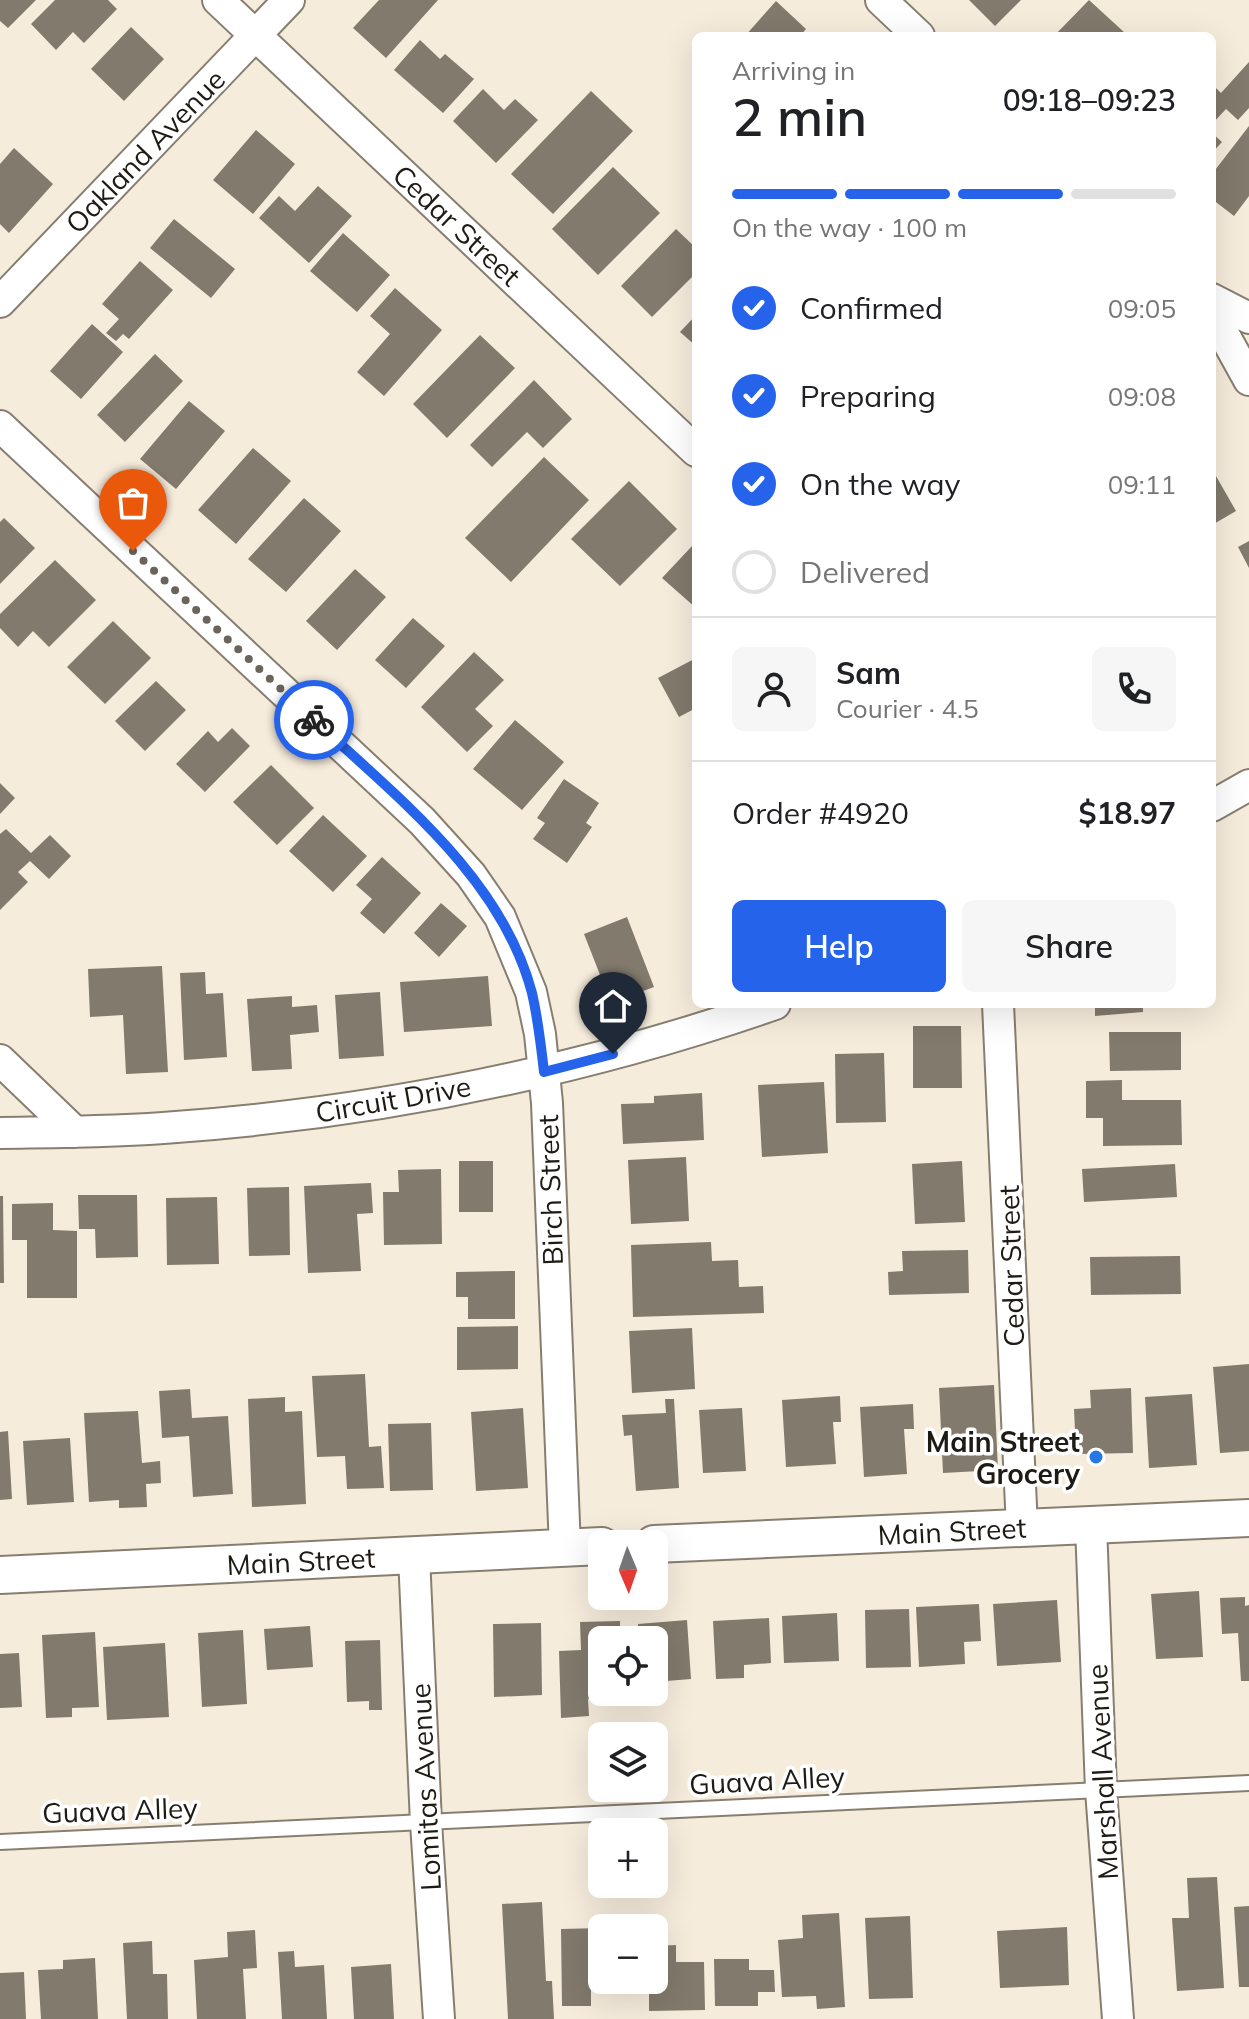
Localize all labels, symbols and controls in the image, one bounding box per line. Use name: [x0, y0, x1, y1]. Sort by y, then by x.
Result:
text: Arriving in: [732, 54, 855, 87]
street label: Oakland Avenue: [58, 62, 232, 240]
text: 09:18–09:23: [1003, 81, 1176, 119]
text: 2 min: [732, 84, 867, 149]
street label: Cedar Street: [386, 157, 528, 293]
text: On the way · 100 m: [732, 211, 967, 244]
icon: check: [732, 286, 776, 330]
text: Confirmed: [800, 289, 943, 327]
text: 09:05: [1108, 292, 1176, 325]
icon: check: [732, 374, 776, 418]
text: Preparing: [800, 377, 936, 415]
text: 09:08: [1108, 380, 1176, 413]
icon: check: [732, 462, 776, 506]
text: On the way: [800, 465, 960, 503]
text: 09:11: [1108, 468, 1176, 501]
pin: [99, 469, 167, 551]
icon: bag: [111, 481, 155, 525]
text: Delivered: [800, 553, 930, 591]
button: person: [732, 647, 816, 731]
button: phone: [1092, 647, 1176, 731]
text: Sam: [836, 654, 901, 692]
courier: [274, 680, 354, 760]
text: Courier · 4.5: [836, 692, 979, 725]
icon: bike: [292, 698, 336, 742]
text: Order #4920: [732, 794, 909, 832]
text: $18.97: [1079, 794, 1176, 832]
button: Help: [732, 900, 946, 992]
button: Share: [962, 900, 1176, 992]
pin: [579, 972, 647, 1054]
icon: home: [591, 984, 635, 1028]
street label: Circuit Drive: [313, 1068, 473, 1130]
street label: Birch Street: [530, 1114, 570, 1266]
street label: Cedar Street: [991, 1184, 1031, 1348]
place label: Main Street Grocery: [926, 1424, 1081, 1491]
marker: Main Street Grocery: [1087, 1448, 1105, 1466]
street label: Main Street: [877, 1510, 1027, 1552]
north arrow: [588, 1530, 668, 1610]
map controls: [588, 1530, 668, 1994]
street label: Main Street: [226, 1540, 376, 1582]
button: locate: [588, 1626, 668, 1706]
street label: Marshall Avenue: [1079, 1663, 1125, 1881]
street label: Lomitas Avenue: [402, 1682, 448, 1892]
button: layers: [588, 1722, 668, 1802]
street label: Guava Alley: [688, 1758, 846, 1802]
street label: Guava Alley: [42, 1790, 199, 1830]
button: +: [588, 1818, 668, 1898]
button: −: [588, 1914, 668, 1994]

